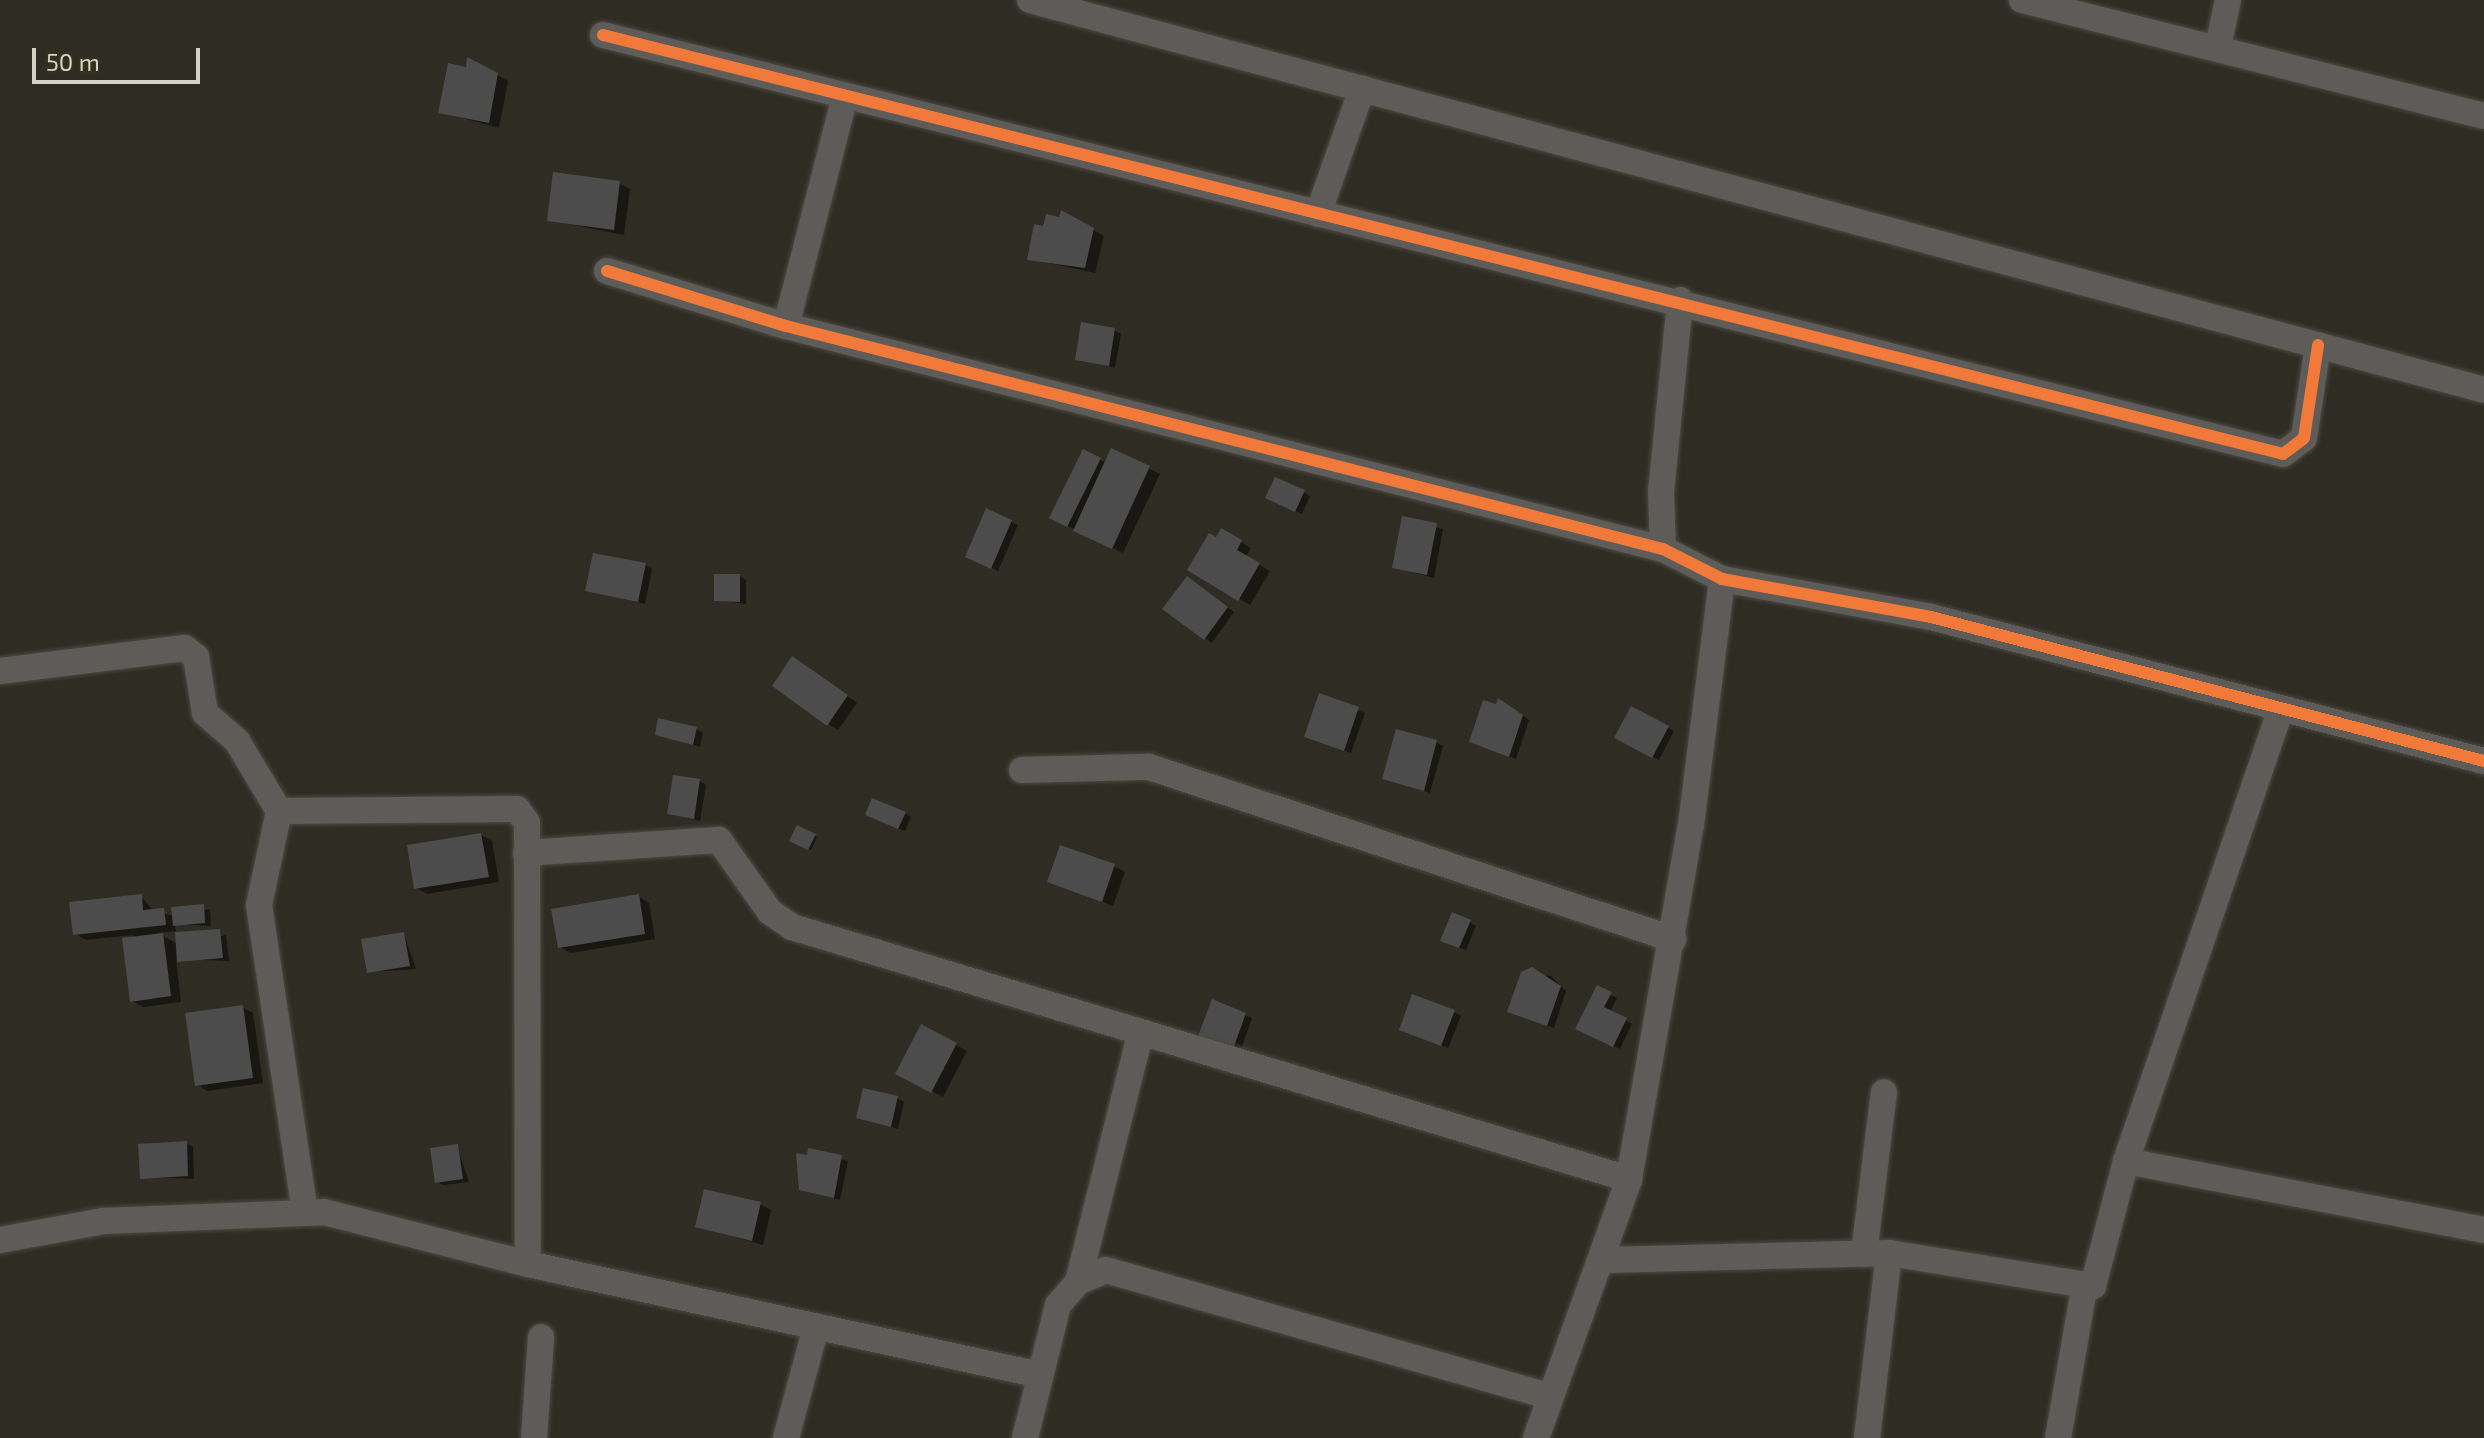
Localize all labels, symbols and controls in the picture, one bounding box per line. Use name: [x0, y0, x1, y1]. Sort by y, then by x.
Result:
scale bar: [36, 32, 204, 82]
text: 50 m: [46, 47, 100, 76]

